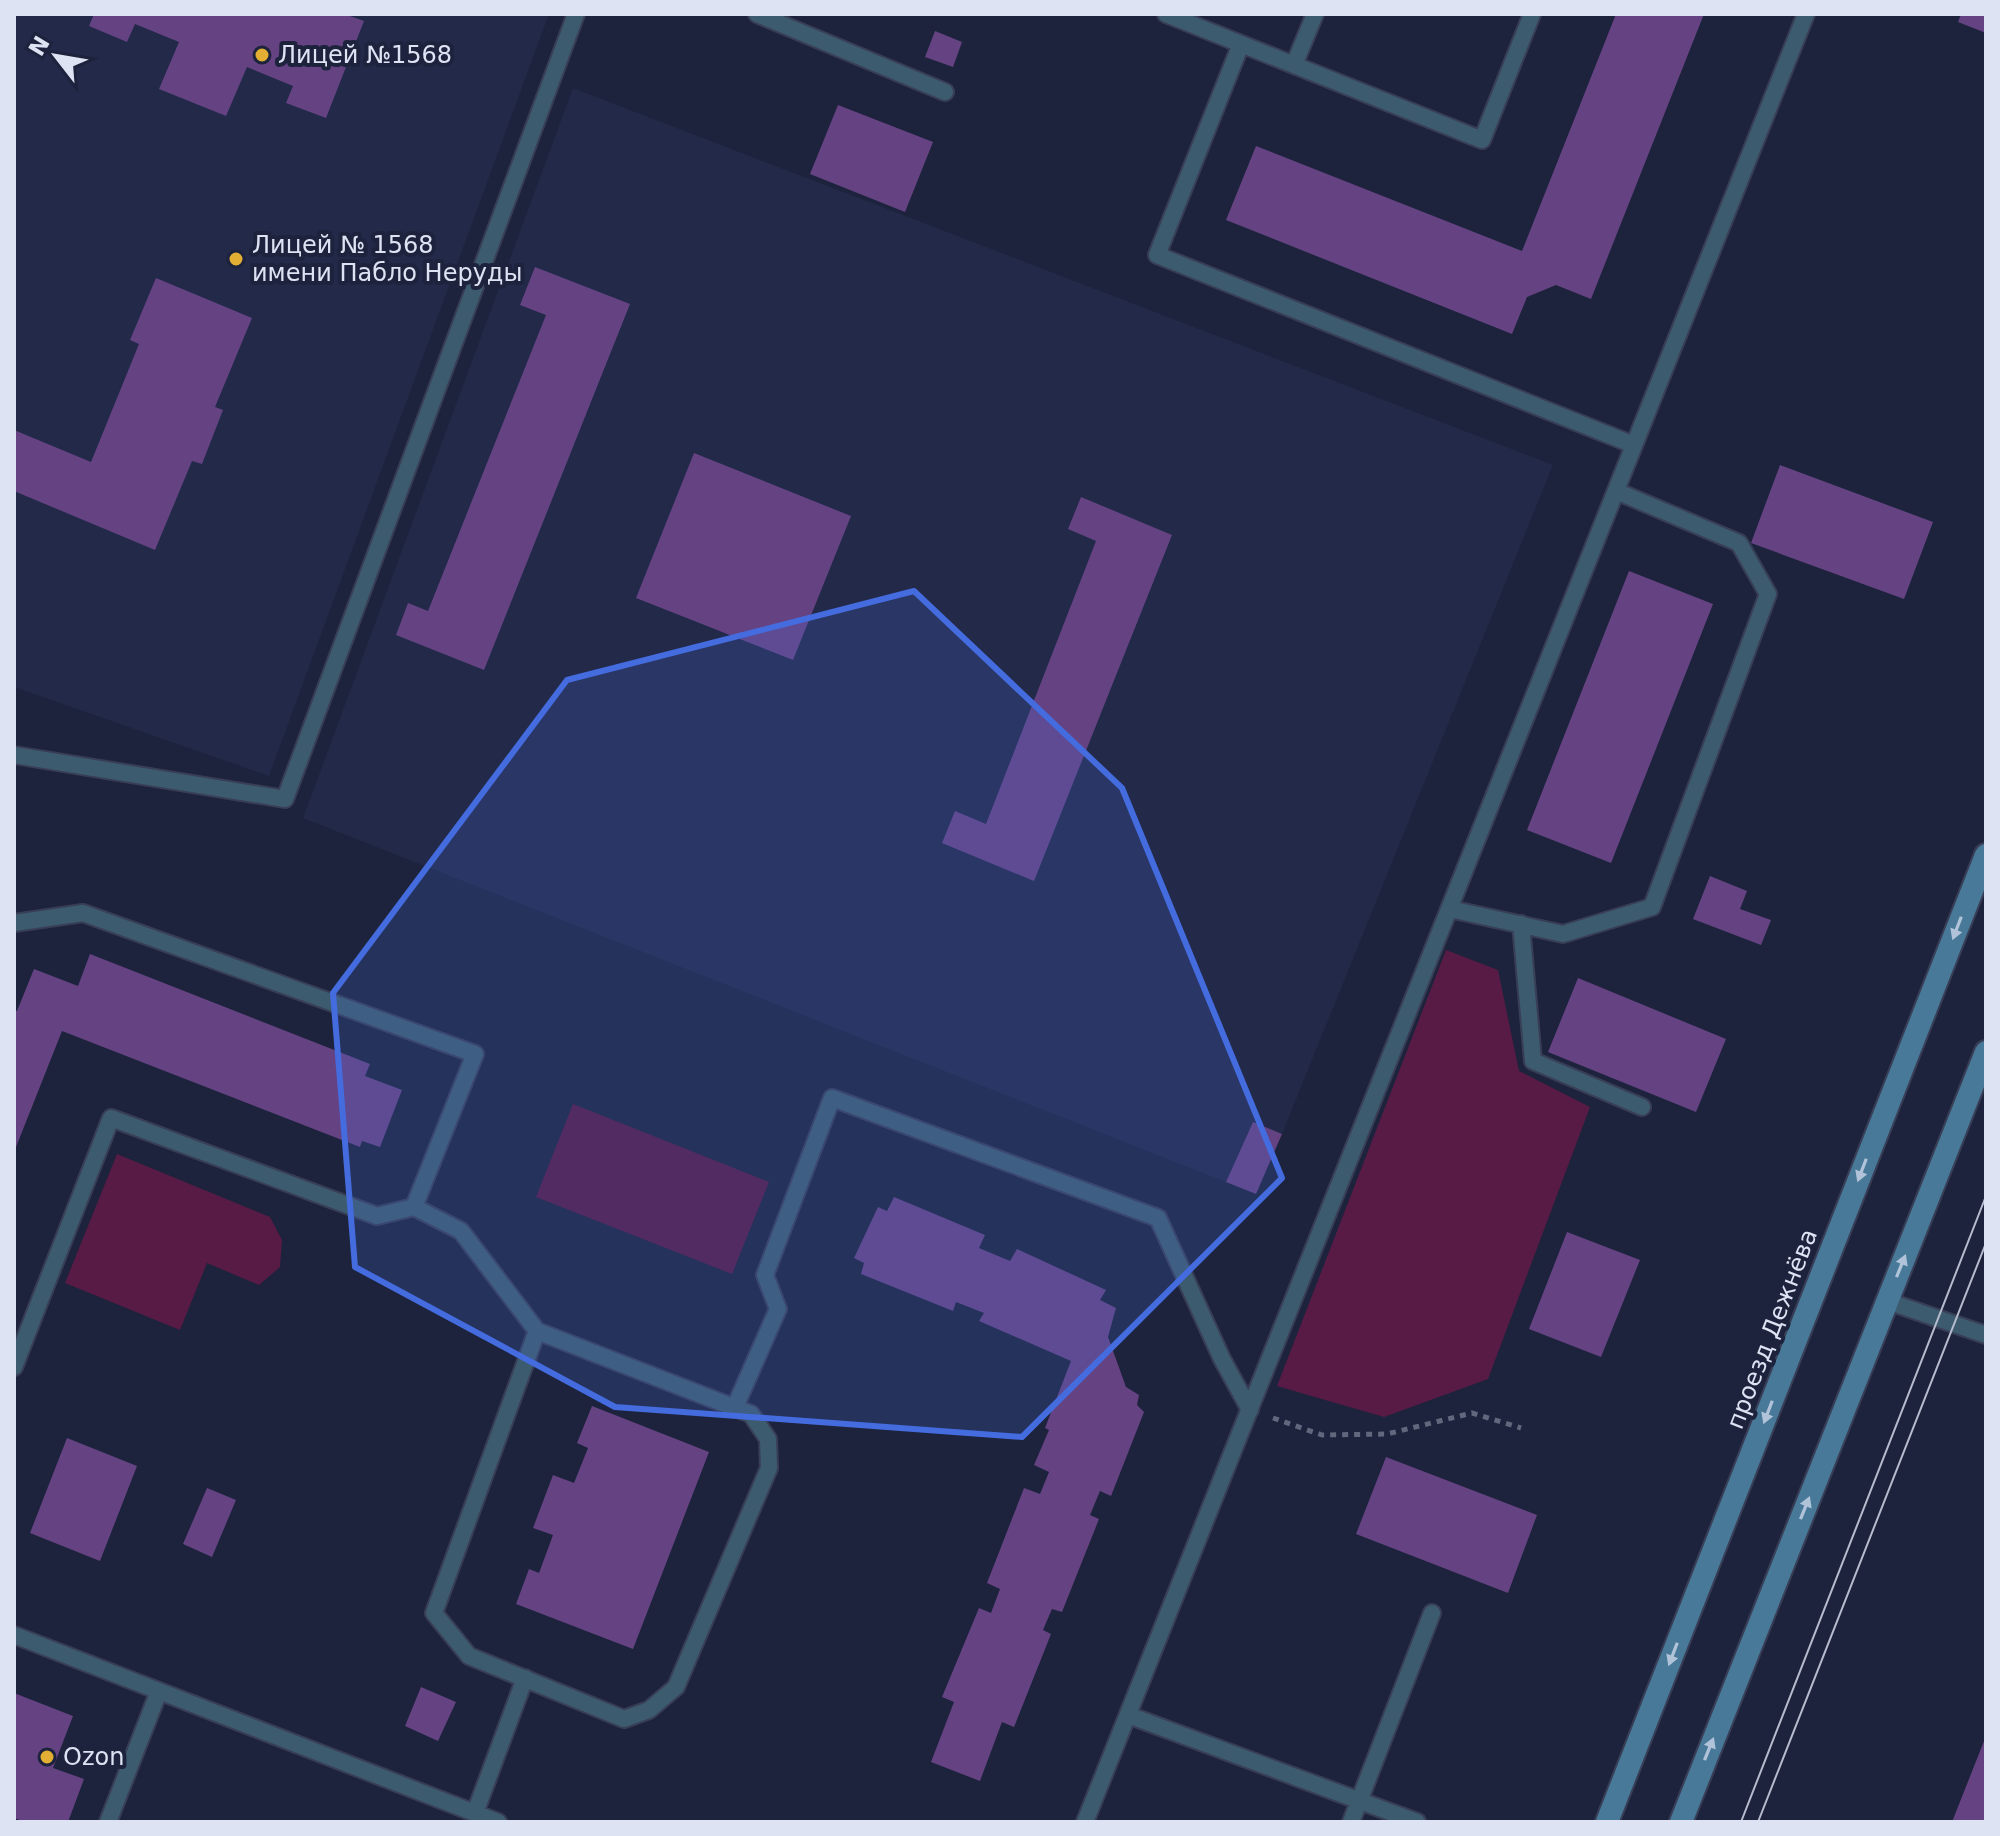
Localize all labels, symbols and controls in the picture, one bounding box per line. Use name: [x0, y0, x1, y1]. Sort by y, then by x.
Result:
north arrow: [16, 16, 96, 96]
text: N: [24, 32, 55, 60]
place label: Лицей №1568: [278, 41, 452, 69]
marker: Лицей №1568: [253, 46, 271, 64]
place label: Лицей № 1568 имени Пабло Неруды: [252, 231, 522, 287]
marker: Лицей № 1568 имени Пабло Неруды: [227, 250, 245, 268]
one-way arrow: [1951, 916, 1964, 940]
one-way arrow: [1856, 1158, 1869, 1182]
street label: проезд Дежнёва: [1721, 1225, 1823, 1433]
one-way arrow: [1895, 1254, 1908, 1278]
one-way arrow: [1761, 1400, 1774, 1424]
one-way arrow: [1799, 1496, 1812, 1520]
one-way arrow: [1666, 1642, 1679, 1666]
one-way arrow: [1703, 1737, 1716, 1761]
place label: Ozon: [63, 1743, 124, 1771]
marker: Ozon: [38, 1748, 56, 1766]

